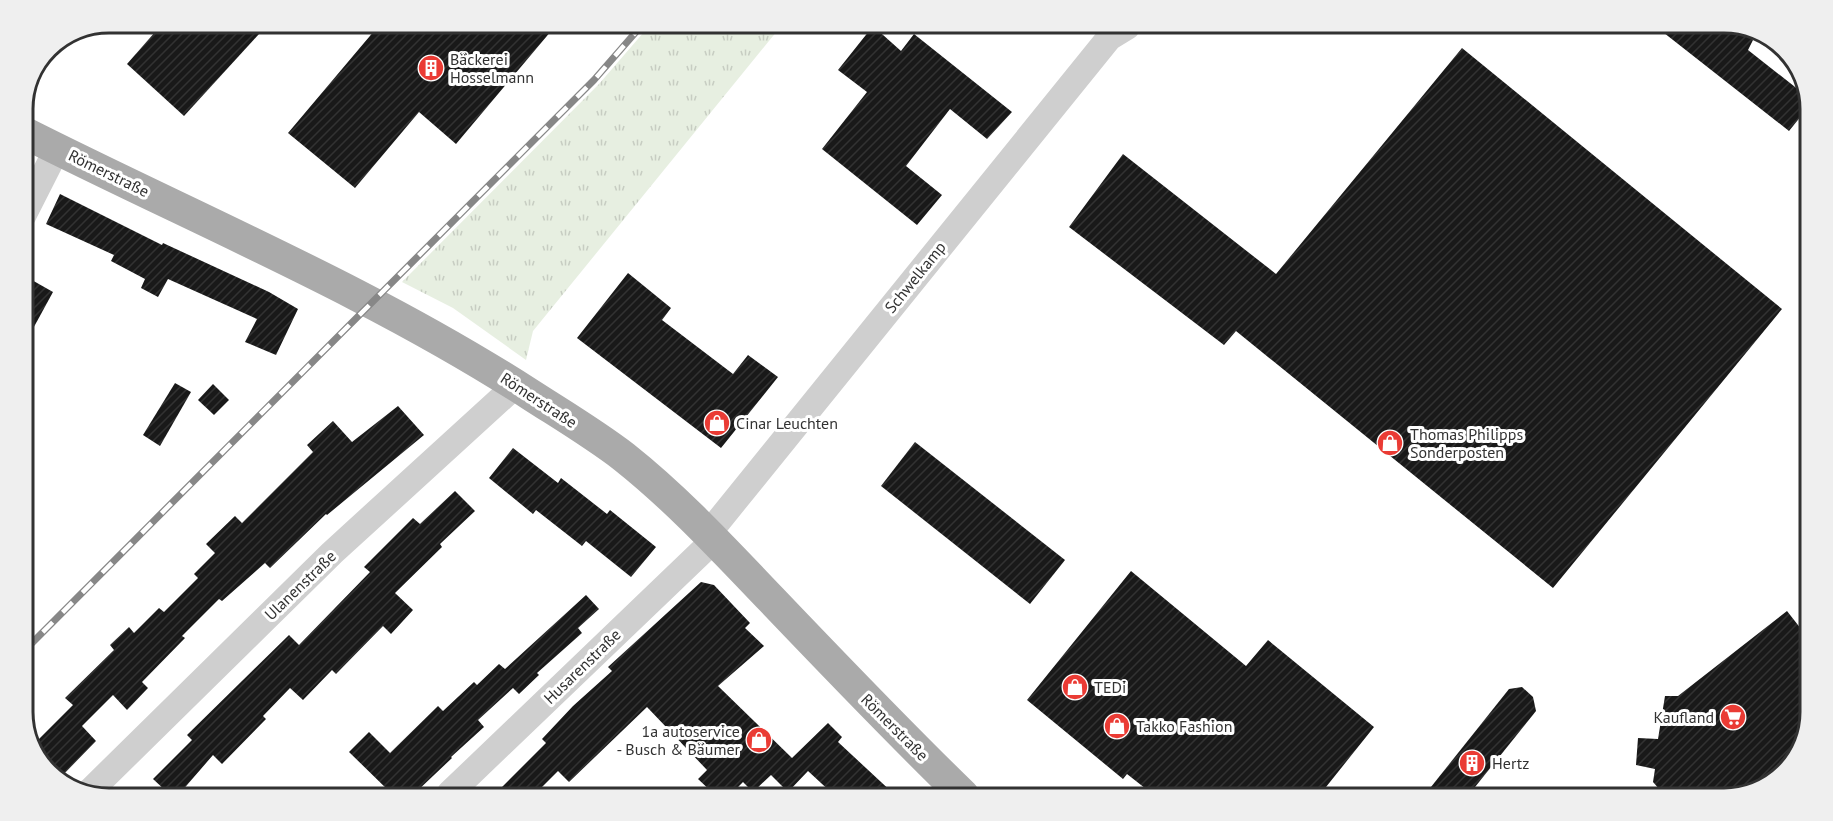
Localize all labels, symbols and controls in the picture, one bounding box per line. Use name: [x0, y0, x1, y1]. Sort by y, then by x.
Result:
place label: Bäckerei Hosselmann: [450, 49, 534, 87]
building icon: Bäckerei Hosselmann: [416, 53, 446, 83]
street label: Römerstraße: [66, 145, 152, 201]
street label: Schwelkamp: [880, 237, 950, 317]
street label: Römerstraße: [497, 368, 581, 432]
shop icon: Cinar Leuchten: [702, 408, 732, 438]
place label: Cinar Leuchten: [736, 413, 838, 433]
place label: Thomas Philipps Sonderposten: [1410, 424, 1523, 462]
shop icon: Thomas Philipps Sonderposten: [1375, 428, 1405, 458]
street label: Ulanenstraße: [260, 546, 340, 624]
street label: Husarenstraße: [539, 624, 625, 708]
shop icon: TEDi: [1060, 672, 1090, 702]
place label: TEDi: [1094, 677, 1126, 697]
street label: Römerstraße: [857, 689, 933, 765]
supermarket icon: Kaufland: [1718, 702, 1748, 732]
place label: Kaufland: [1654, 707, 1714, 727]
shop icon: Takko Fashion: [1102, 711, 1132, 741]
place label: Takko Fashion: [1136, 716, 1232, 736]
place label: 1a autoservice - Busch & Bäumer: [617, 721, 741, 759]
shop icon: 1a autoservice - Busch & Bäumer: [744, 725, 774, 755]
building icon: Hertz: [1457, 748, 1487, 778]
place label: Hertz: [1492, 753, 1529, 773]

